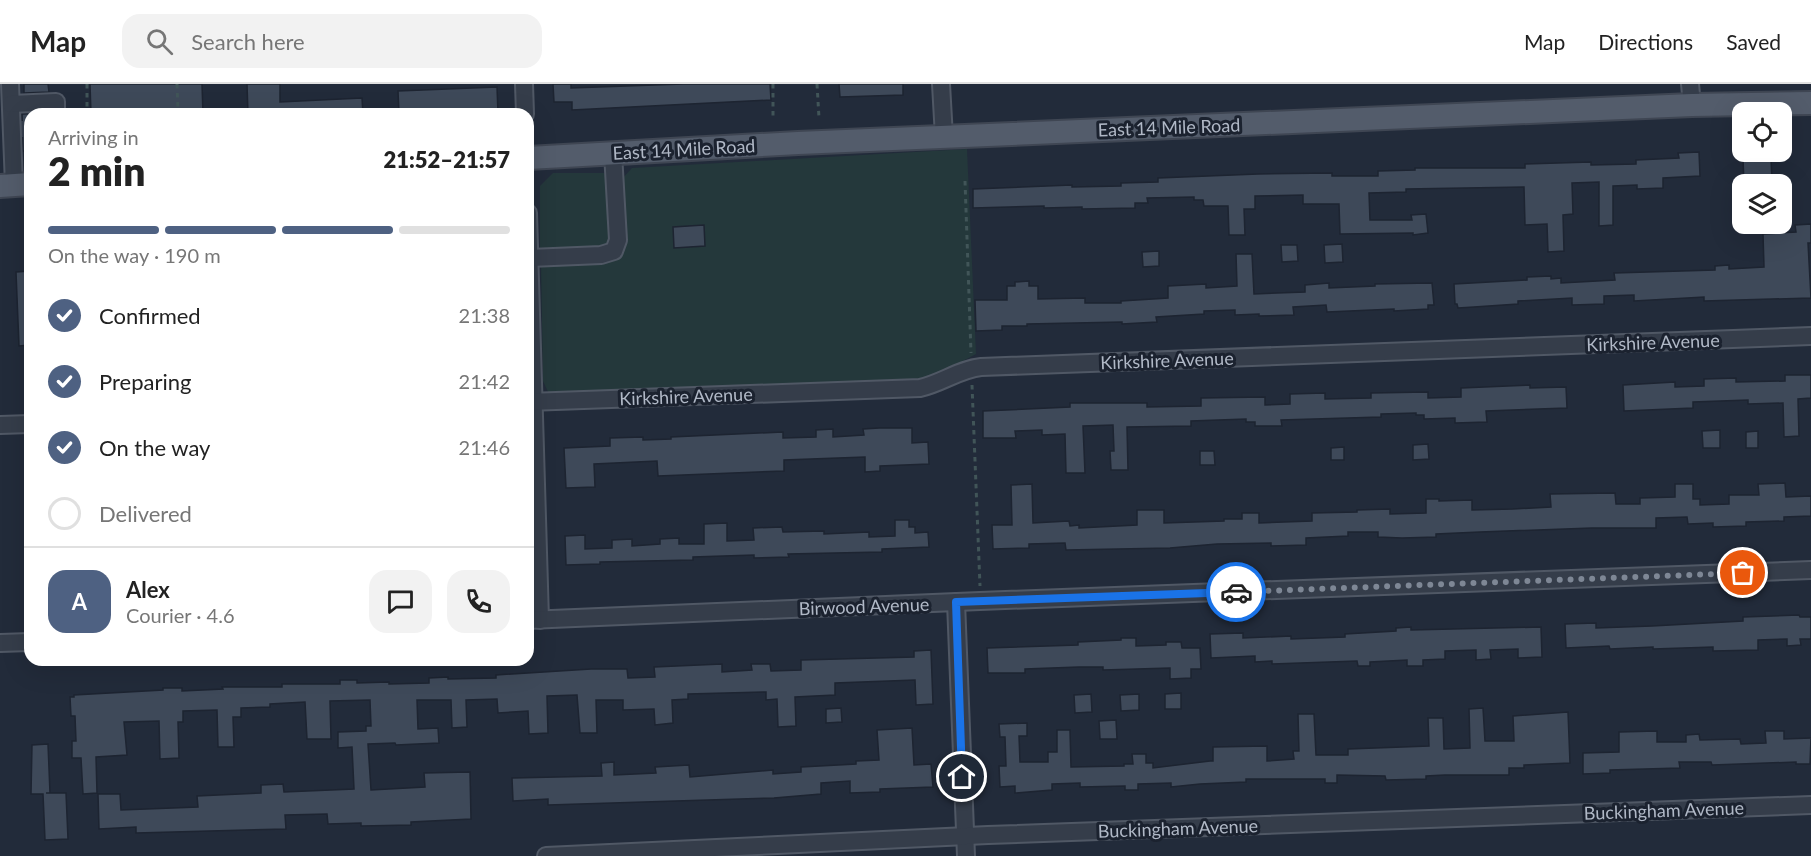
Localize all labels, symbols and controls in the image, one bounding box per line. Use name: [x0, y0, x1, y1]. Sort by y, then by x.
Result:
search box: [122, 14, 542, 68]
text: Map: [30, 24, 86, 58]
icon: search: [143, 25, 176, 58]
text: Search here: [191, 28, 305, 55]
text: Map: [1524, 29, 1565, 54]
text: Directions: [1598, 29, 1693, 54]
text: Saved: [1726, 29, 1781, 54]
map controls: [1732, 102, 1792, 234]
button: locate: [1732, 102, 1792, 162]
street label: East 14 Mile Road: [1097, 114, 1241, 140]
text: Arriving in: [48, 125, 139, 149]
street label: East 14 Mile Road: [612, 134, 756, 164]
text: 21:52–21:57: [384, 146, 510, 173]
text: 2 min: [48, 148, 145, 194]
button: layers: [1732, 174, 1792, 234]
text: On the way · 190 m: [48, 243, 221, 267]
icon: check: [48, 299, 81, 332]
text: Confirmed: [99, 302, 201, 329]
text: 21:38: [459, 303, 510, 327]
street label: Kirkshire Avenue: [1586, 329, 1720, 355]
street label: Kirkshire Avenue: [1100, 347, 1234, 373]
icon: check: [48, 365, 81, 398]
text: Preparing: [99, 368, 191, 395]
text: 21:42: [459, 369, 510, 393]
street label: Kirkshire Avenue: [619, 383, 753, 409]
icon: check: [48, 431, 81, 464]
text: On the way: [99, 434, 210, 461]
text: 21:46: [459, 435, 510, 459]
text: Delivered: [99, 500, 192, 527]
pin: [1717, 547, 1768, 598]
icon: bag: [1726, 556, 1759, 589]
courier: [1206, 562, 1266, 622]
button: chat: [369, 570, 432, 633]
button: phone: [447, 570, 510, 633]
text: Alex: [126, 576, 170, 603]
icon: car: [1220, 576, 1253, 609]
text: A: [72, 588, 87, 615]
street label: Birwood Avenue: [798, 593, 930, 619]
text: Courier · 4.6: [126, 603, 235, 627]
pin: [936, 751, 987, 802]
icon: home: [945, 760, 978, 793]
street label: Buckingham Avenue: [1583, 796, 1745, 824]
street label: Buckingham Avenue: [1097, 814, 1259, 842]

